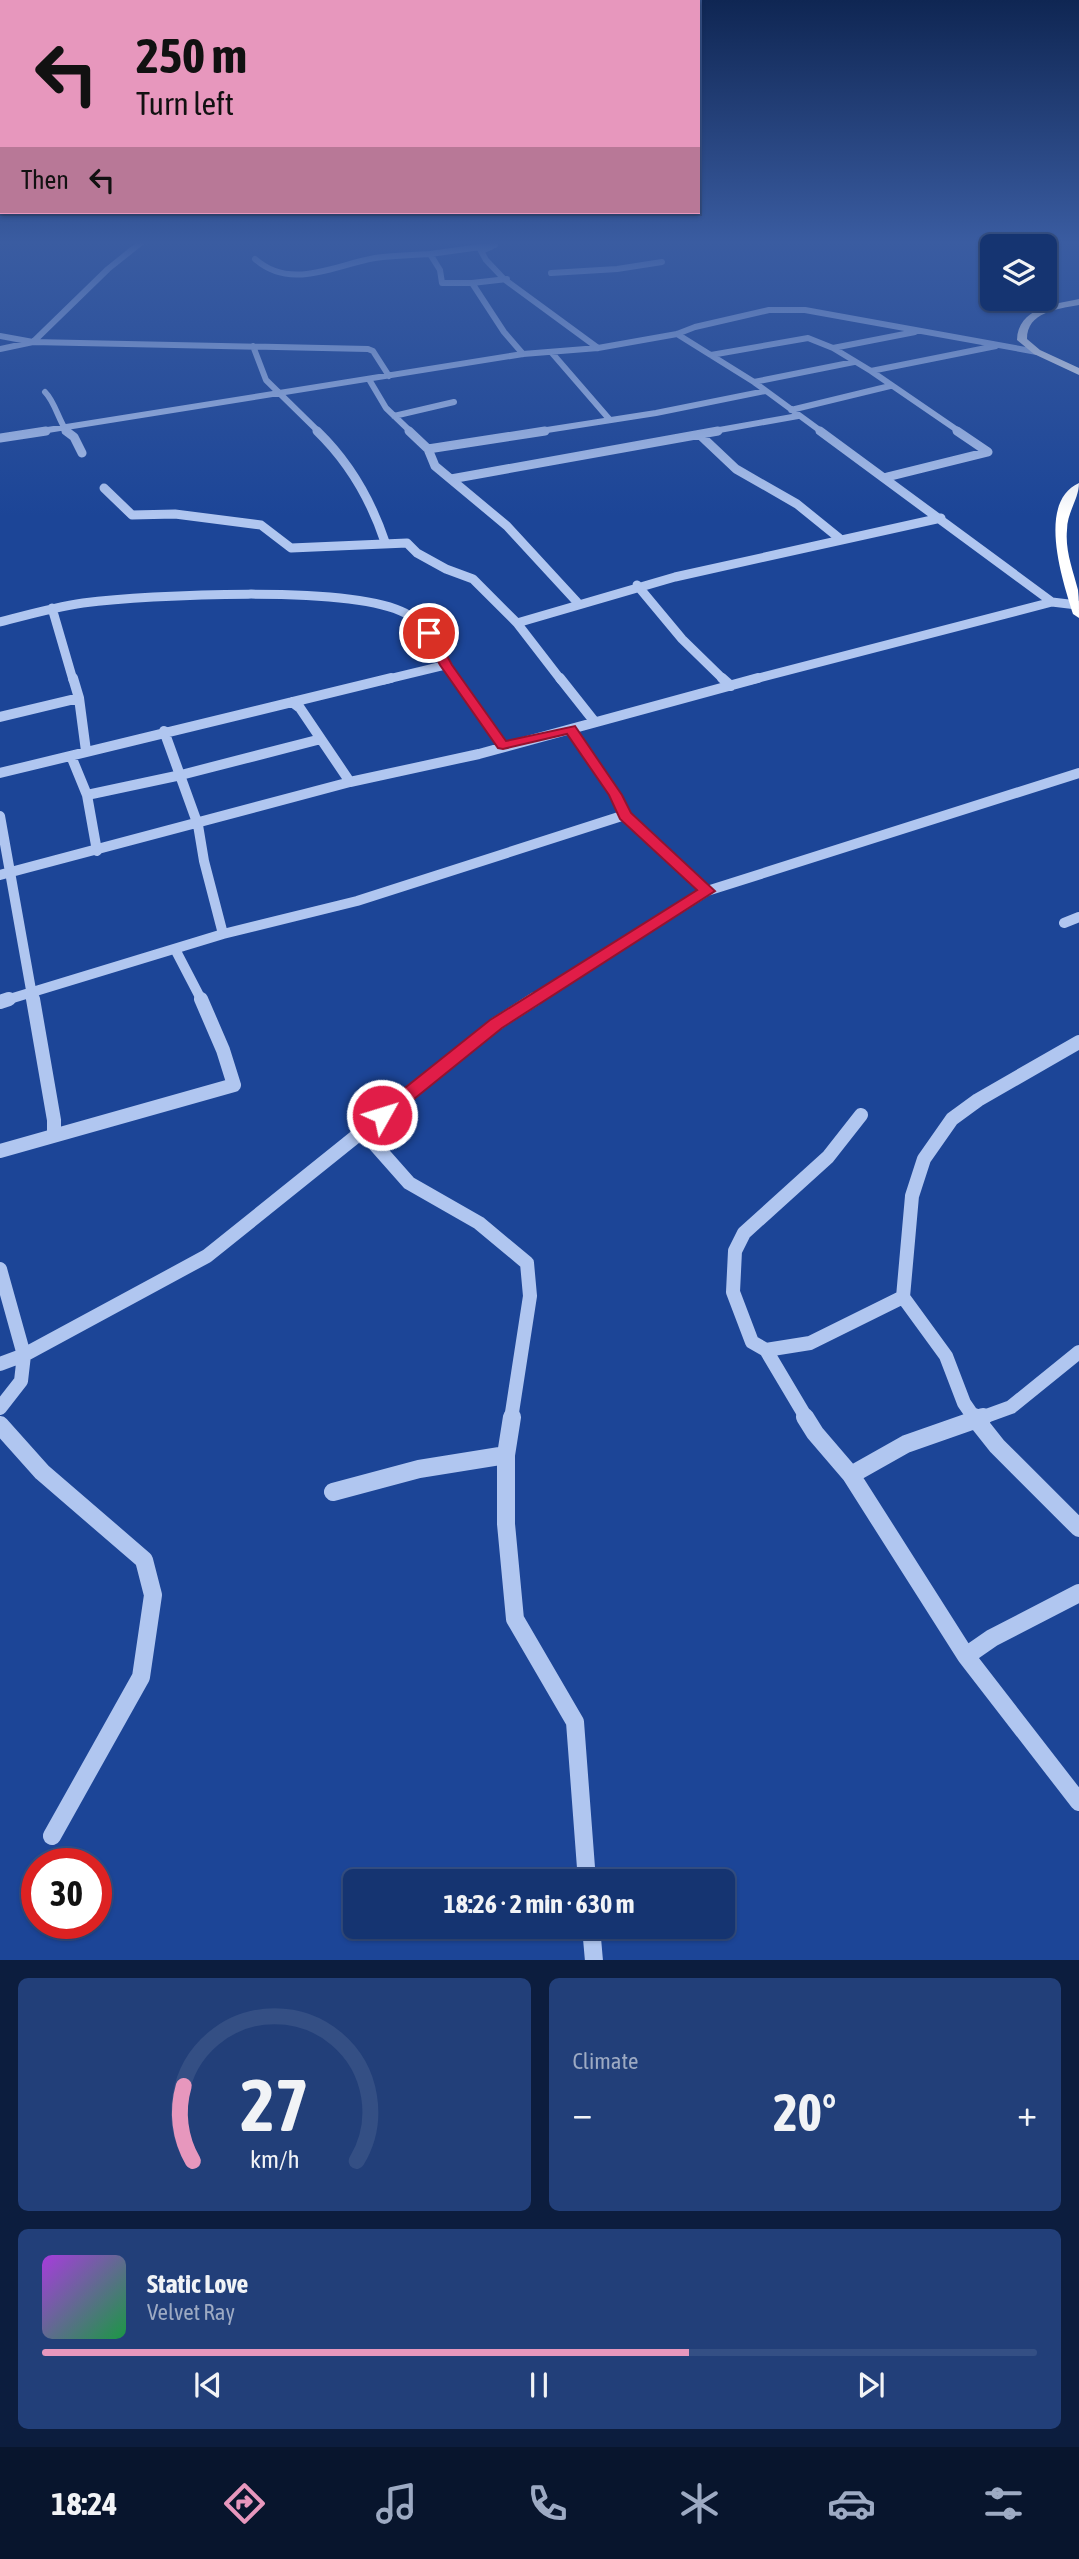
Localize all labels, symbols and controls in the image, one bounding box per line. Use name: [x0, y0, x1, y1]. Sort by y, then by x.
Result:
text: 250 m: [136, 27, 247, 83]
icon: left: [21, 28, 112, 119]
text: Turn left: [136, 85, 234, 122]
icon: left: [83, 161, 121, 199]
text: Then: [21, 165, 69, 195]
map controls: [980, 234, 1057, 311]
button: layers: [980, 234, 1057, 311]
pin: [399, 603, 459, 663]
icon: arrive: [410, 614, 448, 652]
position arrow: [345, 1078, 419, 1152]
speed limit sign: 30: [21, 1848, 112, 1939]
text: 18:26 · 2 min · 630 m: [444, 1889, 634, 1919]
text: Climate: [573, 2048, 638, 2074]
text: 27: [240, 2063, 308, 2146]
text: 20°: [773, 2082, 836, 2142]
text: −: [573, 2091, 592, 2134]
text: +: [1017, 2091, 1037, 2134]
text: km/h: [249, 2144, 299, 2172]
text: Static Love: [147, 2269, 248, 2299]
text: Velvet Ray: [147, 2299, 235, 2325]
icon: previous: [189, 2366, 227, 2404]
icon: pause: [520, 2366, 558, 2404]
icon: next: [852, 2366, 890, 2404]
icon: directions: [220, 2479, 269, 2528]
icon: music: [372, 2479, 421, 2528]
icon: phone: [523, 2479, 572, 2528]
icon: climate: [675, 2479, 724, 2528]
icon: car: [827, 2479, 876, 2528]
icon: filters: [979, 2479, 1028, 2528]
text: 18:24: [51, 2485, 117, 2522]

